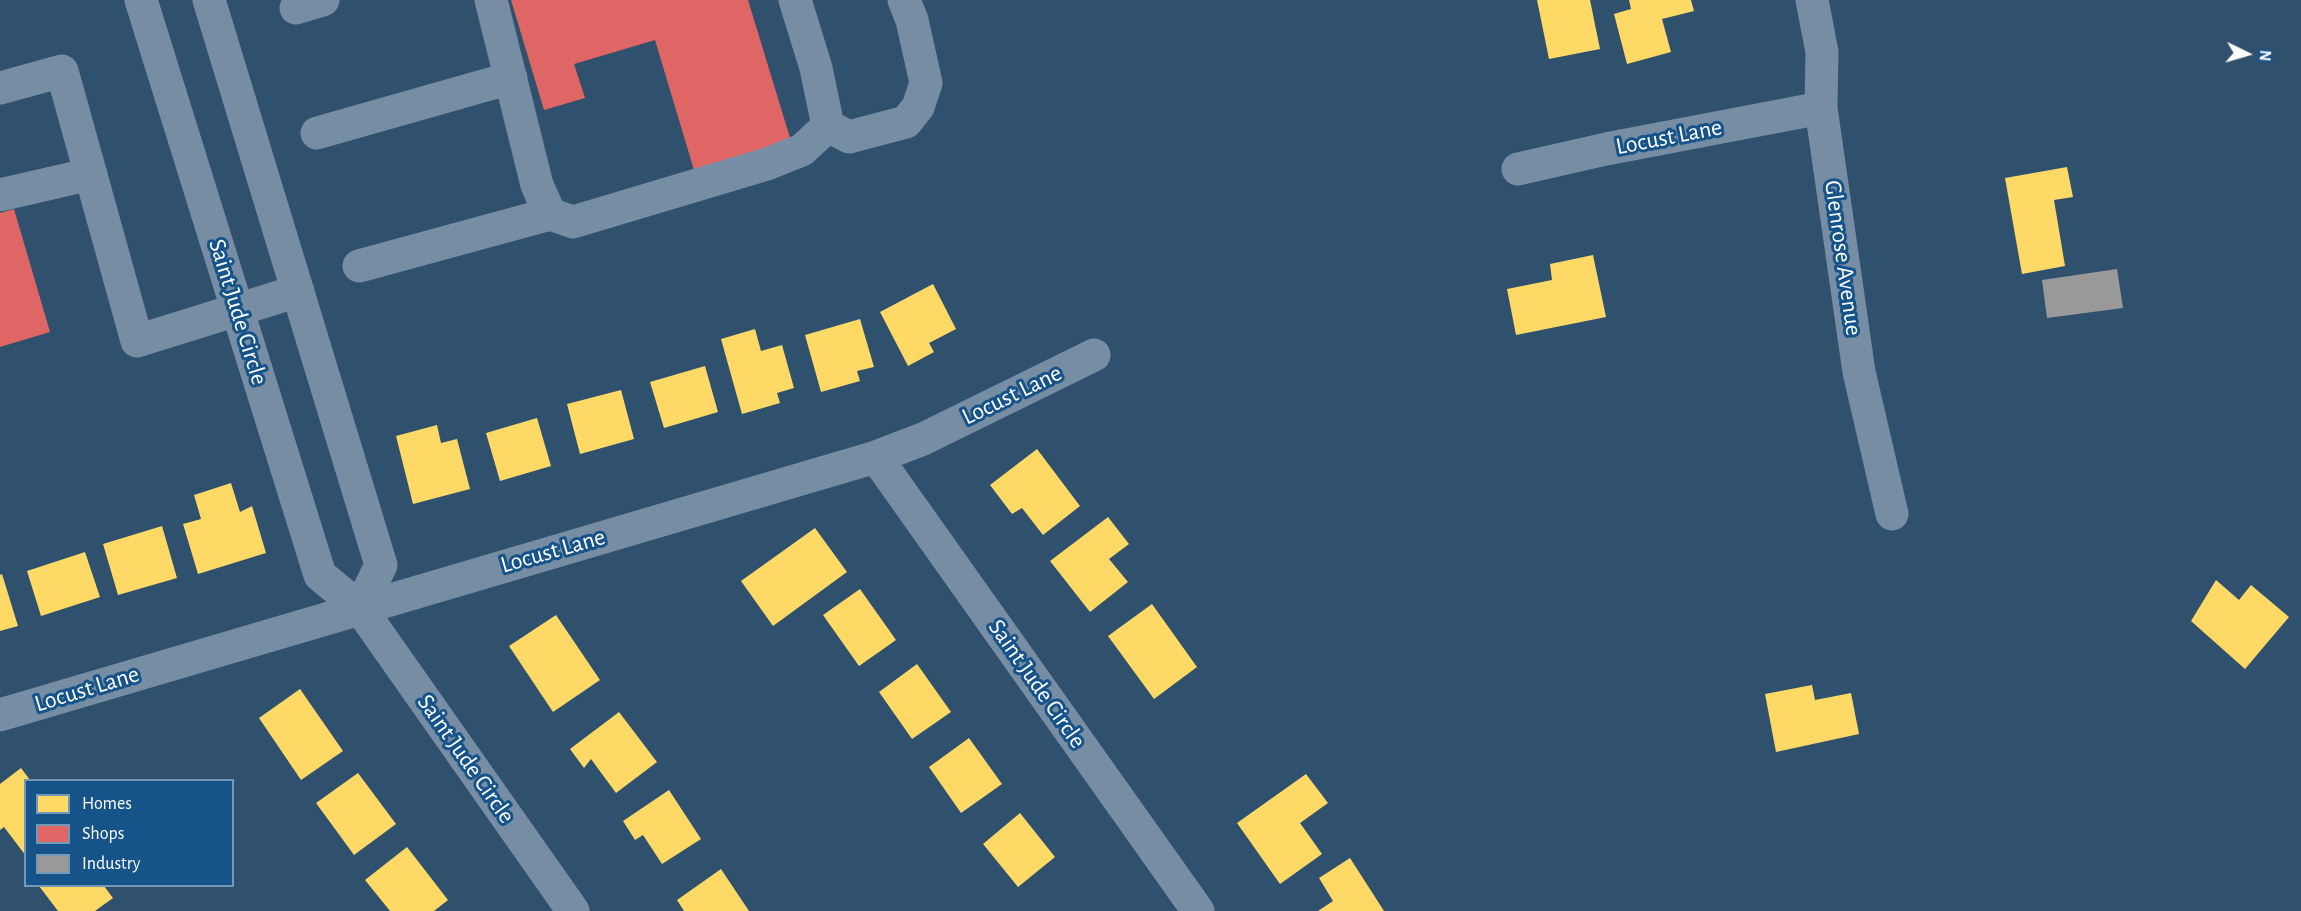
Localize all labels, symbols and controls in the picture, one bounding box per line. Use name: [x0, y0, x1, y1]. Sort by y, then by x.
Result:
north arrow: [2217, 24, 2277, 84]
text: N: [2256, 49, 2273, 62]
street label: Locust Lane: [1613, 113, 1725, 161]
street label: Glenrose Avenue: [1818, 178, 1868, 338]
street label: Saint Jude Circle: [202, 236, 274, 388]
street label: Locust Lane: [957, 358, 1067, 432]
street label: Locust Lane: [497, 522, 609, 580]
street label: Saint Jude Circle: [982, 614, 1092, 754]
street label: Locust Lane: [31, 659, 143, 719]
street label: Saint Jude Circle: [411, 689, 521, 829]
legend: [24, 779, 234, 887]
text: Homes: [82, 795, 132, 813]
text: Shops: [82, 825, 124, 843]
text: Industry: [82, 855, 141, 873]

